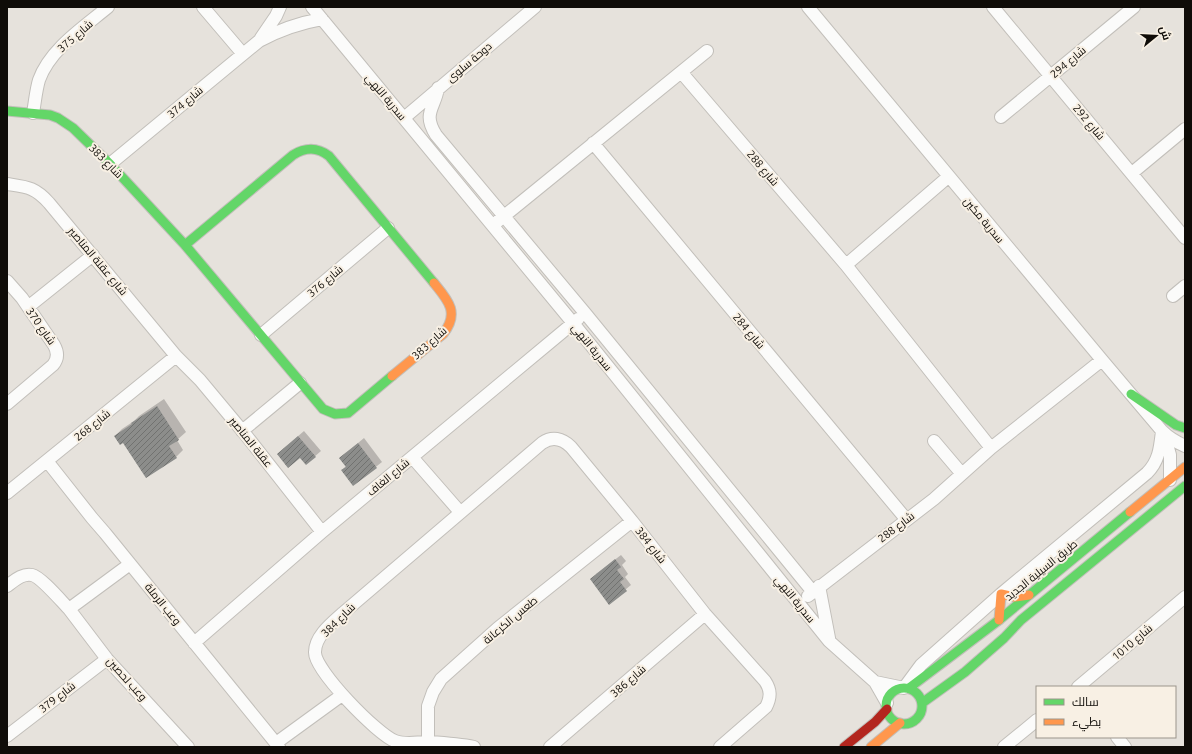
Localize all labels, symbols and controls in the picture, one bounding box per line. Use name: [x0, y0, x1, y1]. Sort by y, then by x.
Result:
north arrow: [1136, 16, 1176, 56]
street label: شارع 375: [55, 18, 96, 56]
text: ش: [1157, 24, 1173, 42]
street label: دوحة سلوى: [444, 40, 495, 85]
street label: شارع 294: [1048, 44, 1089, 82]
street label: سدرية النهي: [361, 71, 409, 125]
street label: شارع 374: [165, 84, 206, 122]
street label: شارع 292: [1069, 102, 1107, 143]
street label: شارع 383: [85, 142, 125, 182]
street label: شارع 288: [743, 148, 781, 189]
street label: سدرية مكين: [961, 195, 1007, 246]
street label: شارع عقلة المناصير: [64, 224, 130, 299]
street label: شارع 376: [305, 263, 346, 301]
street label: شارع 370: [22, 305, 58, 348]
street label: شارع 284: [729, 311, 767, 352]
street label: سدرية النهي: [567, 321, 615, 375]
street label: شارع 383: [409, 324, 450, 363]
street label: شارع 268: [72, 407, 114, 445]
street label: عقلة المناصير: [226, 414, 275, 470]
street label: شارع الغاف: [364, 456, 413, 500]
street label: شارع 288: [875, 509, 918, 546]
street label: شارع 384: [632, 525, 669, 567]
street label: طريق السيلية الجديد: [1003, 537, 1080, 603]
street label: سدرية النهي: [770, 573, 818, 627]
street label: وعب الرملة: [142, 581, 183, 628]
street label: طعس الكرعانة: [480, 594, 540, 647]
street label: شارع 384: [319, 601, 359, 641]
street label: شارع 1010: [1110, 622, 1156, 664]
street label: وعب لحصين: [104, 655, 150, 704]
street label: شارع 386: [608, 663, 649, 701]
street label: شارع 379: [37, 679, 79, 716]
legend: [1036, 686, 1176, 738]
text: سالك: [1072, 695, 1099, 708]
text: بطيء: [1072, 715, 1101, 732]

